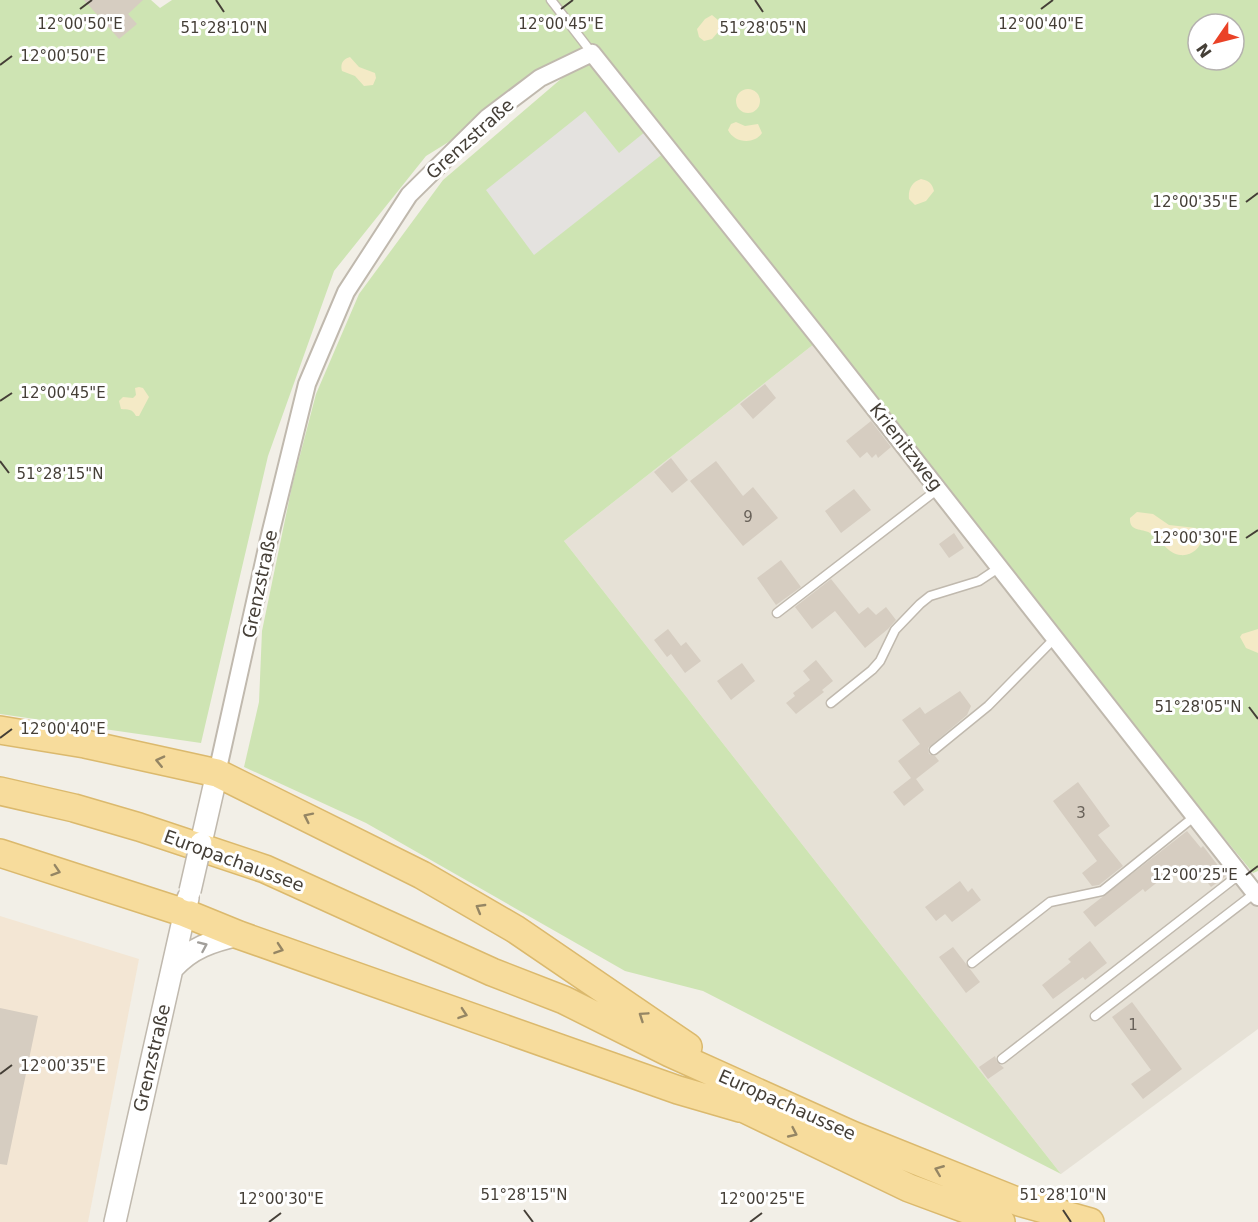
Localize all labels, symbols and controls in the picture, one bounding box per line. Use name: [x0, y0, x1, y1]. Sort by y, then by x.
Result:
north arrow: [1186, 12, 1246, 72]
text: 12°00'50"E: [37, 15, 123, 33]
text: 12°00'45"E: [518, 15, 604, 33]
text: 12°00'40"E: [998, 15, 1084, 33]
text: 51°28'10"N: [180, 19, 268, 37]
text: 51°28'05"N: [719, 19, 807, 37]
text: N: [1193, 39, 1216, 61]
text: 12°00'50"E: [20, 47, 106, 65]
street label: Grenzstraße: [422, 94, 518, 183]
text: 12°00'35"E: [1152, 193, 1238, 211]
text: 12°00'45"E: [20, 384, 106, 402]
street label: Krienitzweg: [866, 399, 947, 495]
text: 51°28'15"N: [16, 465, 104, 483]
house number: 9: [743, 508, 753, 526]
street label: Grenzstraße: [238, 528, 281, 640]
text: 12°00'30"E: [1152, 529, 1238, 547]
text: 51°28'05"N: [1154, 698, 1242, 716]
text: 12°00'40"E: [20, 720, 106, 738]
one-way arrow: [155, 755, 165, 768]
house number: 3: [1076, 804, 1086, 822]
one-way arrow: [303, 813, 314, 825]
street label: Europachaussee: [161, 825, 307, 896]
one-way arrow: [50, 864, 61, 877]
text: 12°00'25"E: [1152, 866, 1238, 884]
one-way arrow: [476, 904, 486, 916]
one-way arrow: [196, 941, 207, 953]
one-way arrow: [273, 942, 284, 955]
street label: Grenzstraße: [129, 1002, 174, 1114]
one-way arrow: [457, 1007, 468, 1020]
one-way arrow: [639, 1011, 649, 1023]
house number: 1: [1128, 1016, 1138, 1034]
text: 12°00'35"E: [20, 1057, 106, 1075]
street label: Europachaussee: [715, 1065, 859, 1144]
one-way arrow: [786, 1126, 797, 1138]
one-way arrow: [934, 1165, 945, 1177]
text: 51°28'15"N: [480, 1186, 568, 1204]
text: 51°28'10"N: [1019, 1186, 1107, 1204]
text: 12°00'30"E: [238, 1190, 324, 1208]
text: 12°00'25"E: [719, 1190, 805, 1208]

